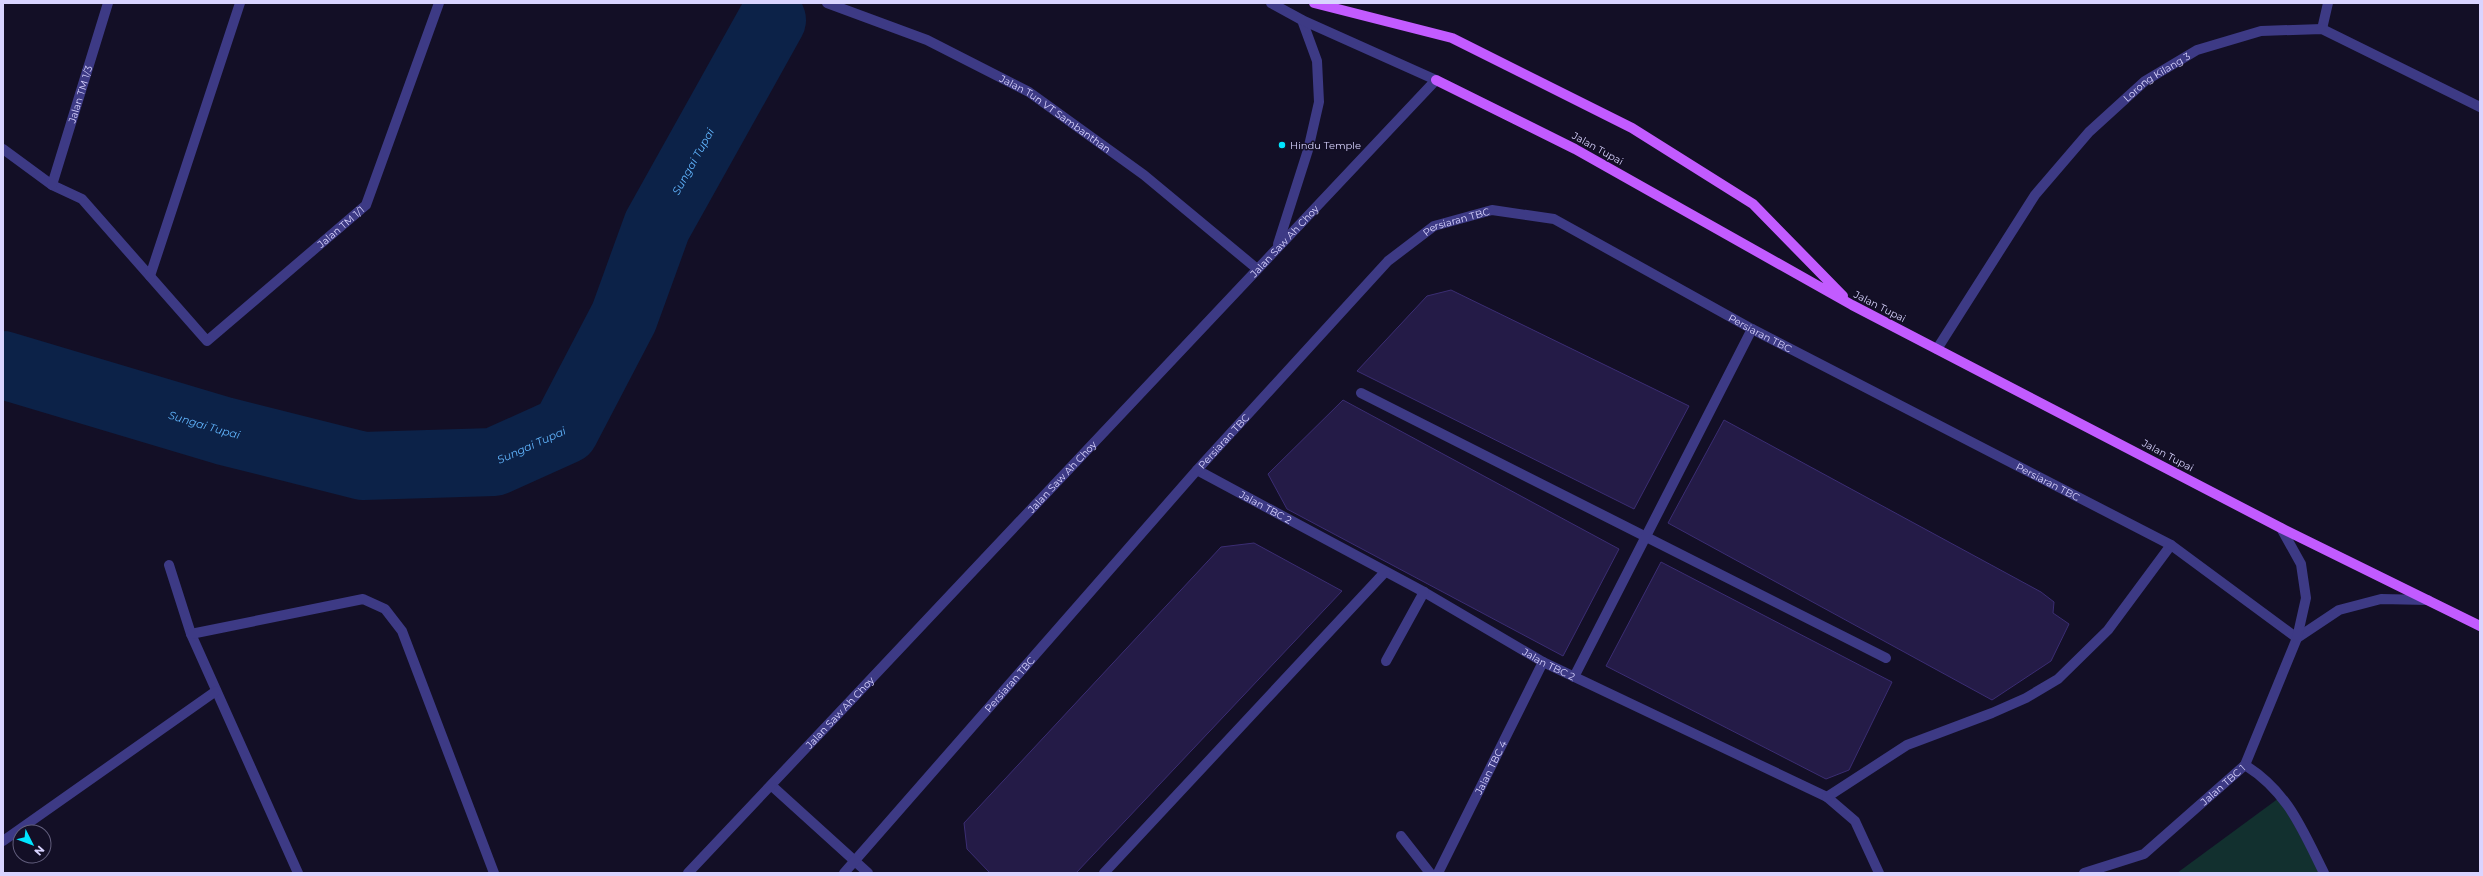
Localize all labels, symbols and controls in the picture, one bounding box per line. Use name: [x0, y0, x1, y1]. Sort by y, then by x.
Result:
street label: Lorong Kilang 3: [2120, 49, 2193, 105]
street label: Jalan TM 1/3: [65, 64, 95, 126]
street label: Jalan Tun VT Sambanthan: [997, 72, 1113, 156]
water label: Sungai Tupai: [669, 126, 717, 197]
street label: Jalan Tupai: [1569, 129, 1626, 168]
place label: Hindu Temple: [1290, 139, 1361, 152]
marker: Hindu Temple: [1277, 140, 1287, 150]
street label: Jalan Saw Ah Choy: [1247, 202, 1322, 281]
street label: Jalan TM 1/1: [314, 203, 367, 251]
street label: Persiaran TBC: [1420, 205, 1491, 239]
street label: Jalan Tupai: [1851, 287, 1908, 325]
street label: Persiaran TBC: [1726, 311, 1794, 355]
water label: Sungai Tupai: [167, 408, 242, 442]
street label: Persiaran TBC: [1195, 411, 1252, 472]
water label: Sungai Tupai: [495, 424, 568, 467]
street label: Jalan Tupai: [2139, 436, 2196, 474]
street label: Jalan Saw Ah Choy: [1025, 438, 1100, 516]
street label: Persiaran TBC: [2014, 460, 2082, 504]
street label: Jalan TBC 2: [1236, 488, 1294, 527]
street label: Jalan TBC 2: [1519, 645, 1578, 684]
street label: Persiaran TBC: [982, 654, 1038, 715]
street label: Jalan Saw Ah Choy: [802, 673, 877, 752]
street label: Jalan TBC 4: [1472, 738, 1510, 798]
street label: Jalan TBC 1: [2197, 762, 2248, 809]
north arrow: [12, 824, 52, 864]
text: N: [31, 843, 48, 859]

